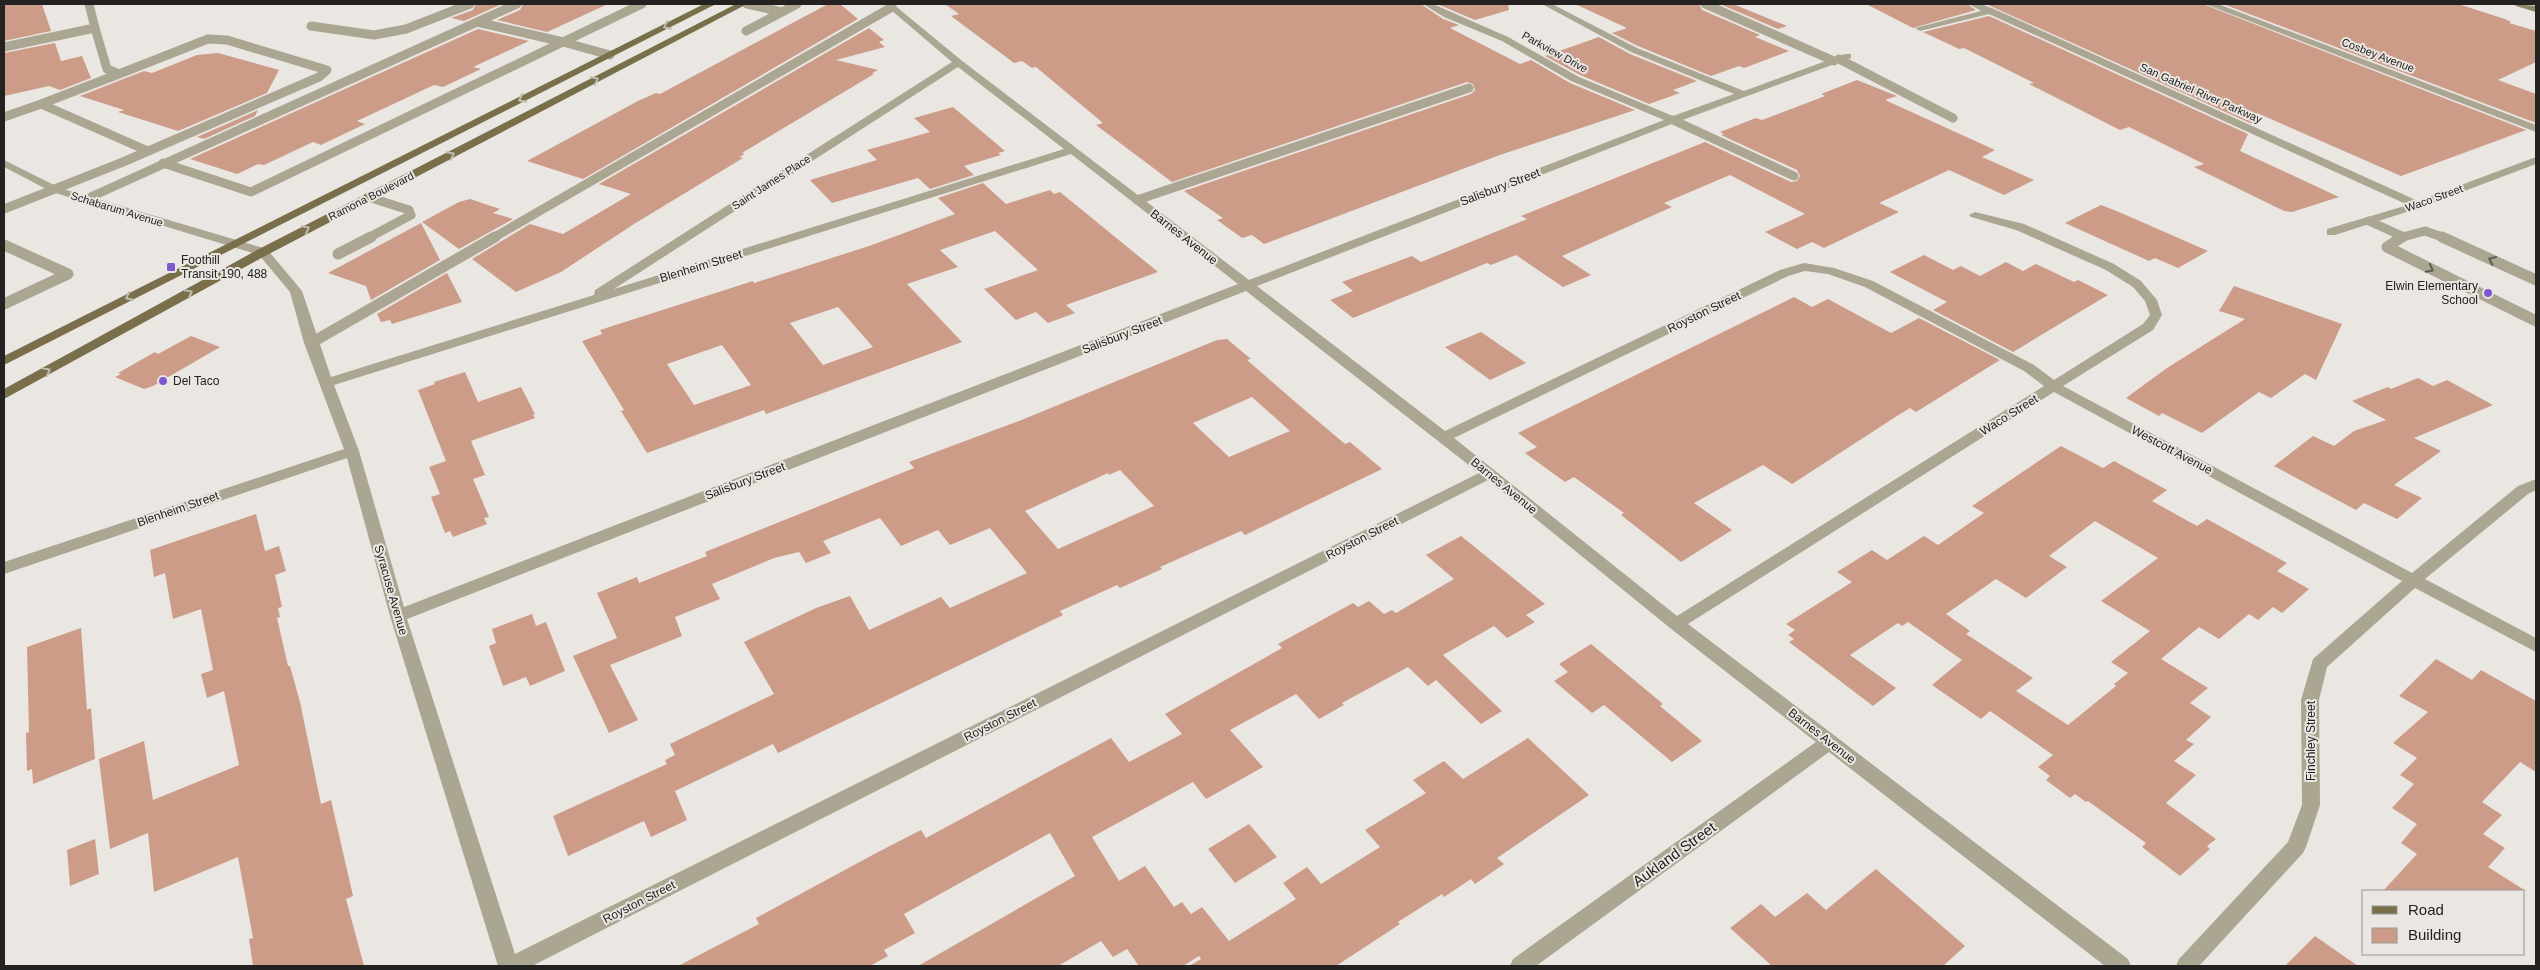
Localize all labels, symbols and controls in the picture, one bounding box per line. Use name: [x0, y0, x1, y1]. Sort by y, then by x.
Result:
one-way arrow: [663, 20, 672, 30]
street label: Parkview Drive: [1520, 29, 1590, 75]
street label: Cosbey Avenue: [2340, 36, 2416, 74]
street label: San Gabriel River Parkway: [2138, 61, 2264, 126]
one-way arrow: [590, 76, 599, 86]
one-way arrow: [518, 93, 527, 103]
one-way arrow: [445, 151, 454, 161]
street label: Saint James Place: [730, 152, 812, 212]
street label: Salisbury Street: [1458, 165, 1543, 209]
street label: Ramona Boulevard: [326, 169, 416, 223]
street label: Waco Street: [2404, 182, 2464, 214]
street label: Schabarum Avenue: [69, 189, 165, 229]
street label: Barnes Avenue: [1148, 206, 1221, 268]
one-way arrow: [301, 225, 310, 235]
street label: Blenheim Street: [658, 247, 745, 285]
place label: Foothill Transit 190, 488: [181, 253, 268, 281]
one-way arrow: [2488, 255, 2497, 266]
marker: Foothill Transit 190, 488: [165, 261, 177, 273]
one-way arrow: [2425, 263, 2434, 273]
place label: Elwin Elementary School: [2385, 279, 2478, 307]
marker: Elwin Elementary School: [2482, 287, 2494, 299]
street label: Royston Street: [1665, 288, 1743, 336]
one-way arrow: [184, 289, 193, 299]
one-way arrow: [126, 291, 135, 301]
street label: Salisbury Street: [1080, 313, 1165, 357]
one-way arrow: [41, 368, 50, 378]
place label: Del Taco: [173, 374, 220, 388]
marker: Del Taco: [157, 375, 169, 387]
street label: Waco Street: [1977, 391, 2041, 438]
street label: Westcott Avenue: [2129, 423, 2215, 477]
street label: Barnes Avenue: [1468, 455, 1540, 517]
street label: Salisbury Street: [703, 459, 788, 503]
street label: Blenheim Street: [135, 488, 221, 530]
street label: Royston Street: [1323, 513, 1401, 562]
street label: Syracuse Avenue: [371, 543, 411, 637]
street label: Royston Street: [961, 695, 1039, 744]
street label: Finchley Street: [2304, 700, 2318, 781]
street label: Barnes Avenue: [1786, 705, 1859, 767]
street label: Aukland Street: [1629, 818, 1719, 890]
street label: Royston Street: [600, 877, 678, 926]
legend: [2362, 890, 2525, 955]
text: Road: [2408, 901, 2444, 918]
text: Building: [2408, 926, 2461, 943]

